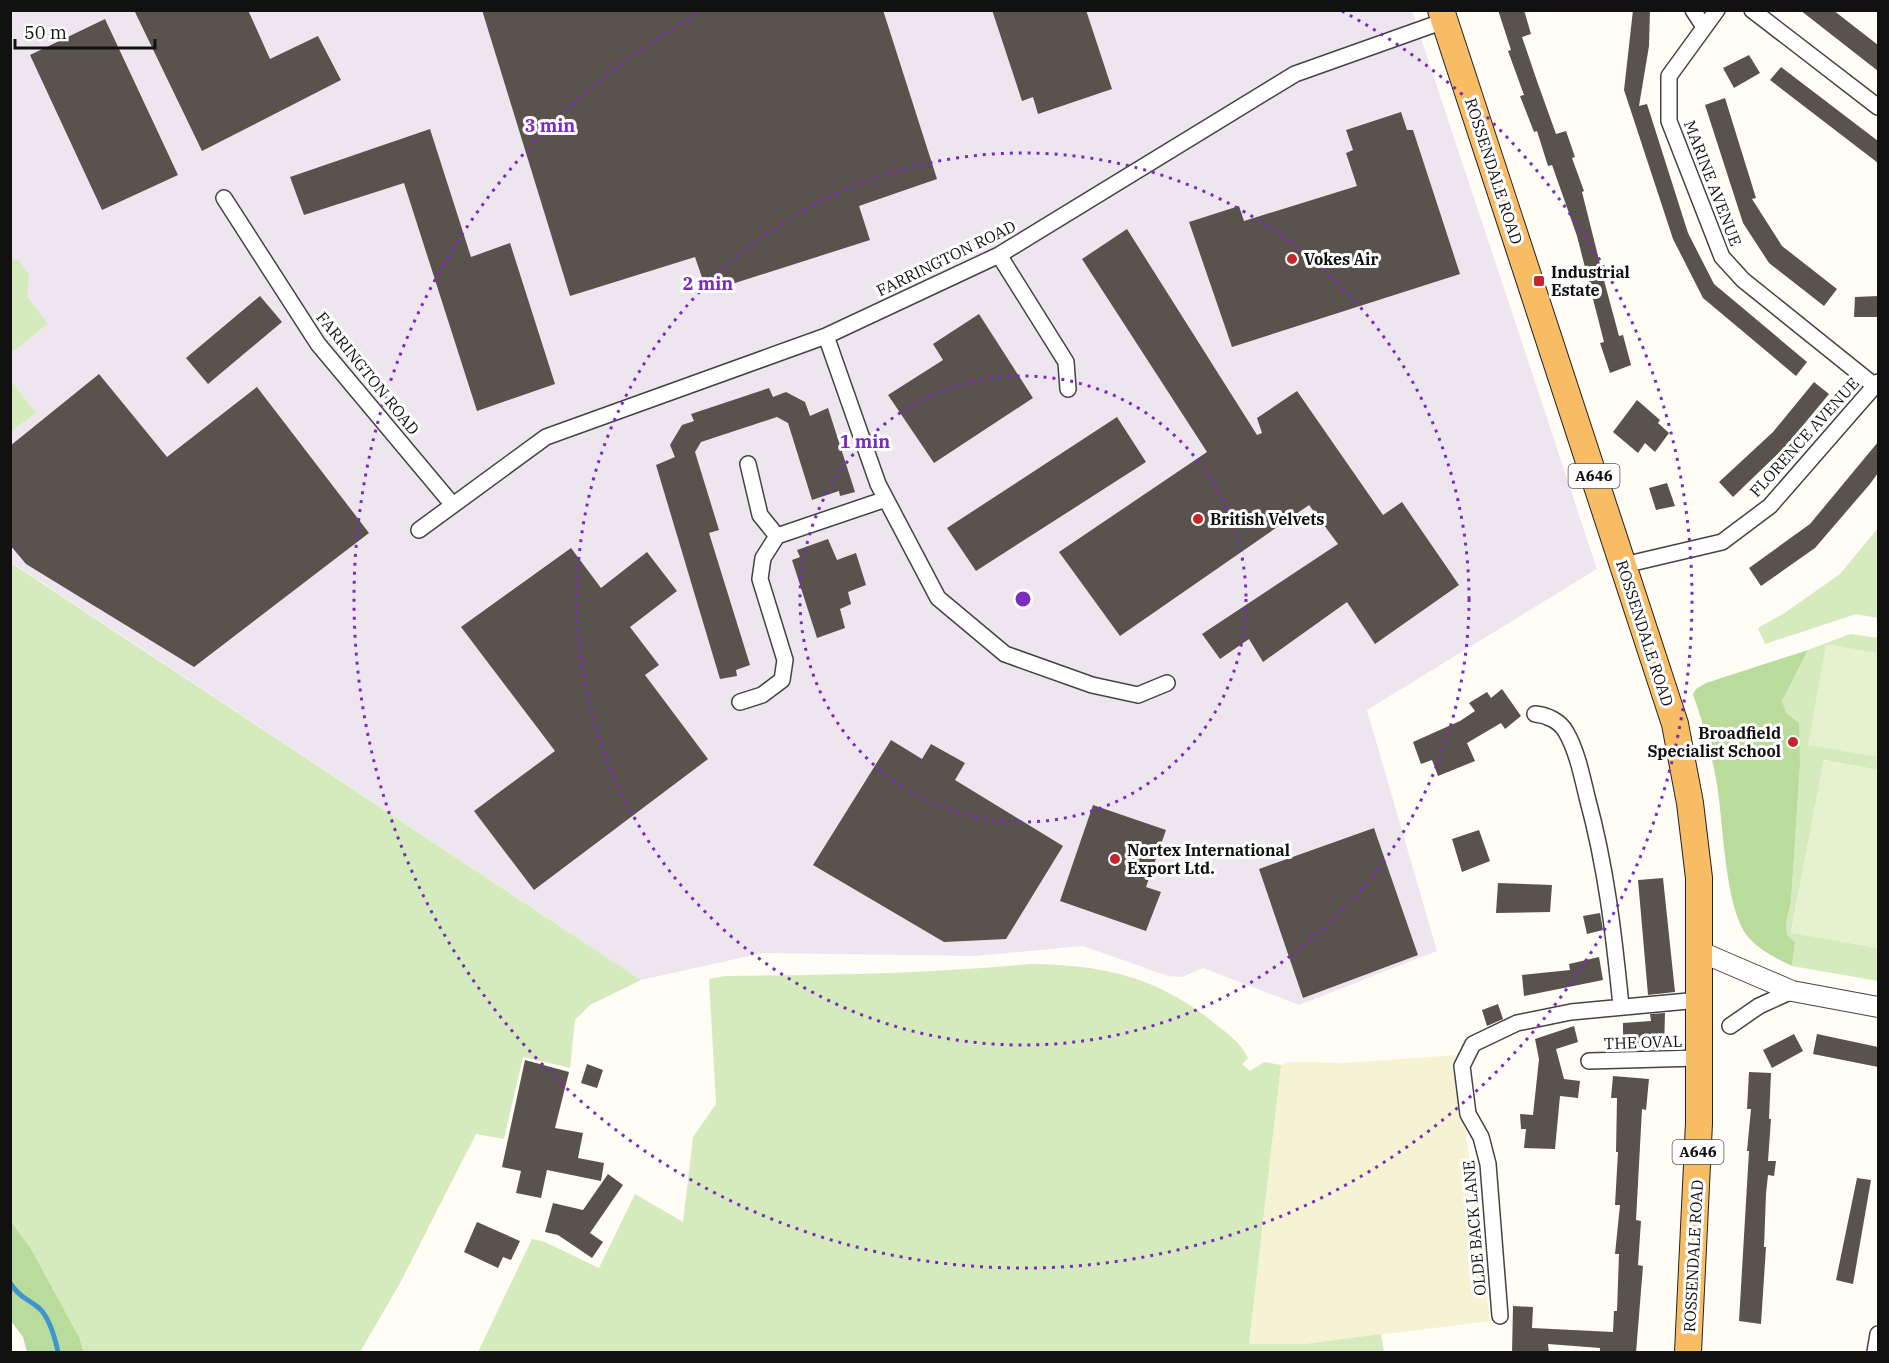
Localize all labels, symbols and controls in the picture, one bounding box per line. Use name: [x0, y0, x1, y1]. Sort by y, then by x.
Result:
scale bar: [15, 12, 154, 50]
text: 50 m: [24, 21, 67, 44]
street label: ROSSENDALE ROAD: [1461, 95, 1527, 247]
text: 3 min: [525, 114, 575, 137]
street label: MARINE AVENUE: [1680, 117, 1746, 249]
street label: FARRINGTON ROAD: [873, 216, 1019, 300]
place label: Vokes Air: [1304, 249, 1378, 269]
marker: Vokes Air: [1285, 252, 1299, 266]
place label: Industrial Estate: [1551, 262, 1630, 300]
text: 2 min: [683, 272, 733, 295]
marker: Industrial Estate: [1532, 274, 1546, 288]
street label: FARRINGTON ROAD: [312, 307, 424, 439]
street label: FLORENCE AVENUE: [1745, 373, 1863, 501]
text: 1 min: [840, 430, 890, 453]
road number: A646: [1568, 464, 1620, 488]
place label: British Velvets: [1210, 509, 1324, 529]
marker: British Velvets: [1191, 512, 1205, 526]
street label: ROSSENDALE ROAD: [1612, 557, 1678, 709]
centre of rings: [1013, 589, 1033, 609]
place label: Broadfield Specialist School: [1647, 723, 1781, 761]
marker: Broadfield Specialist School: [1786, 735, 1800, 749]
place label: Nortex International Export Ltd.: [1127, 840, 1290, 878]
marker: Nortex International Export Ltd.: [1108, 852, 1122, 866]
street label: THE OVAL: [1603, 1031, 1683, 1053]
road number: A646: [1672, 1140, 1724, 1164]
street label: OLDE BACK LANE: [1458, 1159, 1490, 1297]
street label: ROSSENDALE ROAD: [1679, 1179, 1707, 1333]

